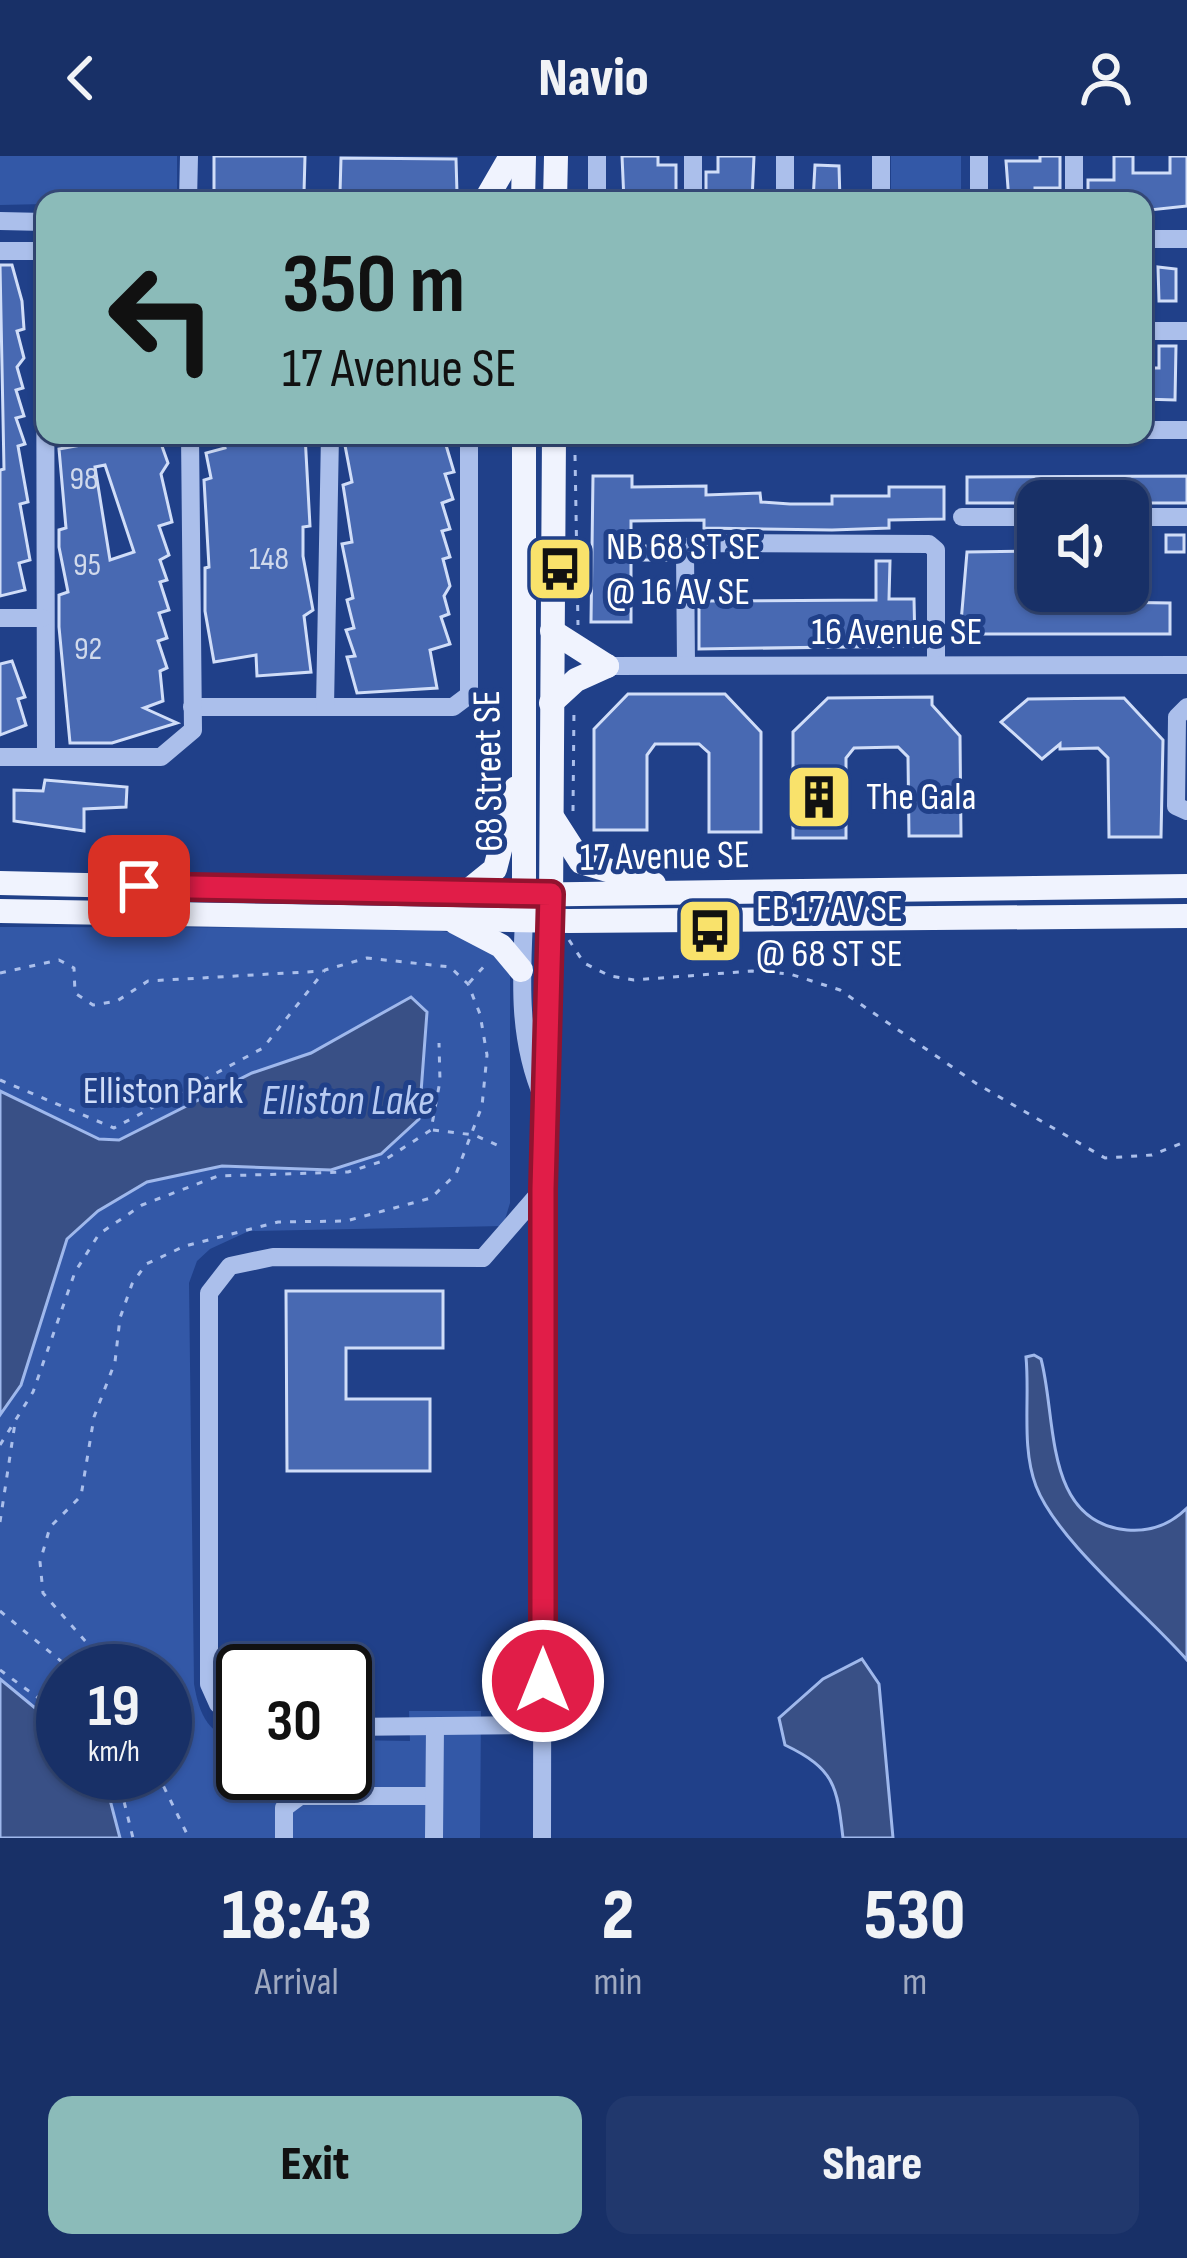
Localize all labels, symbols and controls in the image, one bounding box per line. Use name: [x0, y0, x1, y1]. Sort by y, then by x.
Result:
icon: back: [48, 45, 114, 111]
icon: person: [1073, 45, 1139, 111]
text: Navio: [538, 46, 649, 111]
text: 350 m: [282, 235, 465, 336]
icon: left: [84, 240, 240, 396]
text: 17 Avenue SE: [282, 337, 517, 402]
house number: 98: [69, 459, 99, 499]
map controls: [1017, 480, 1149, 612]
button: sound: [1017, 480, 1149, 612]
place label: NB 68 ST SE @ 16 AV SE: [606, 524, 761, 616]
bus stop icon: NB 68 ST SE @ 16 AV SE: [525, 534, 595, 604]
house number: 148: [249, 539, 289, 579]
house number: 95: [73, 545, 101, 585]
street label: 16 Avenue SE: [811, 609, 983, 656]
house number: 92: [74, 629, 102, 669]
street label: 68 Street SE: [464, 690, 514, 852]
building icon: The Gala: [784, 762, 854, 832]
place label: The Gala: [866, 774, 977, 821]
street label: 17 Avenue SE: [580, 832, 750, 882]
pin: [88, 835, 190, 937]
icon: arrive: [106, 853, 172, 919]
place label: EB 17 AV SE @ 68 ST SE: [756, 886, 903, 978]
bus stop icon: EB 17 AV SE @ 68 ST SE: [675, 896, 745, 966]
park label: Elliston Park: [83, 1068, 243, 1115]
water label: Elliston Lake: [262, 1076, 434, 1127]
position arrow: [480, 1618, 606, 1744]
speed limit sign: 30: [216, 1644, 372, 1800]
text: 19: [88, 1671, 140, 1743]
text: km/h: [88, 1734, 140, 1770]
text: 18:43: [222, 1873, 372, 1960]
text: 2: [602, 1873, 634, 1960]
text: 530: [864, 1873, 965, 1960]
text: Arrival: [255, 1959, 339, 2006]
text: min: [593, 1959, 642, 2006]
text: m: [902, 1959, 927, 2006]
button: Exit: [48, 2096, 582, 2234]
button: Share: [606, 2096, 1139, 2234]

